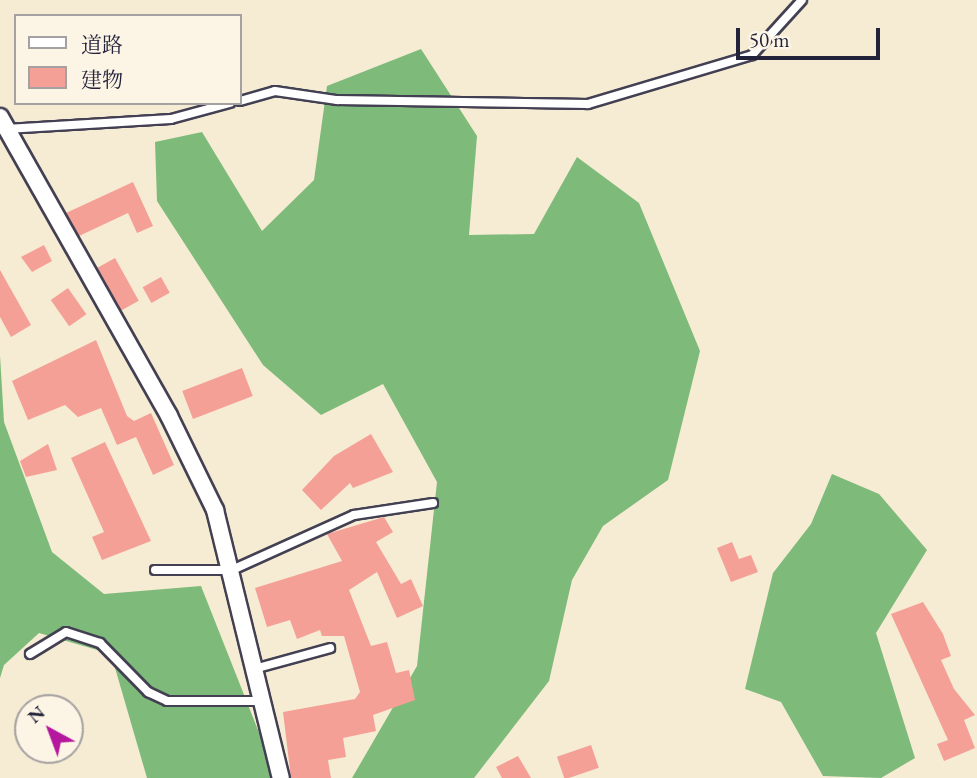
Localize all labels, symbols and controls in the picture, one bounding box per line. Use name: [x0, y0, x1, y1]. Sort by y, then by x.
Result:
legend: [14, 14, 242, 105]
scale bar: [739, 14, 883, 58]
text: 50 m: [749, 26, 790, 53]
text: 道路: [81, 31, 123, 58]
text: 建物: [81, 66, 123, 93]
north arrow: [14, 694, 84, 764]
text: N: [22, 700, 50, 729]

